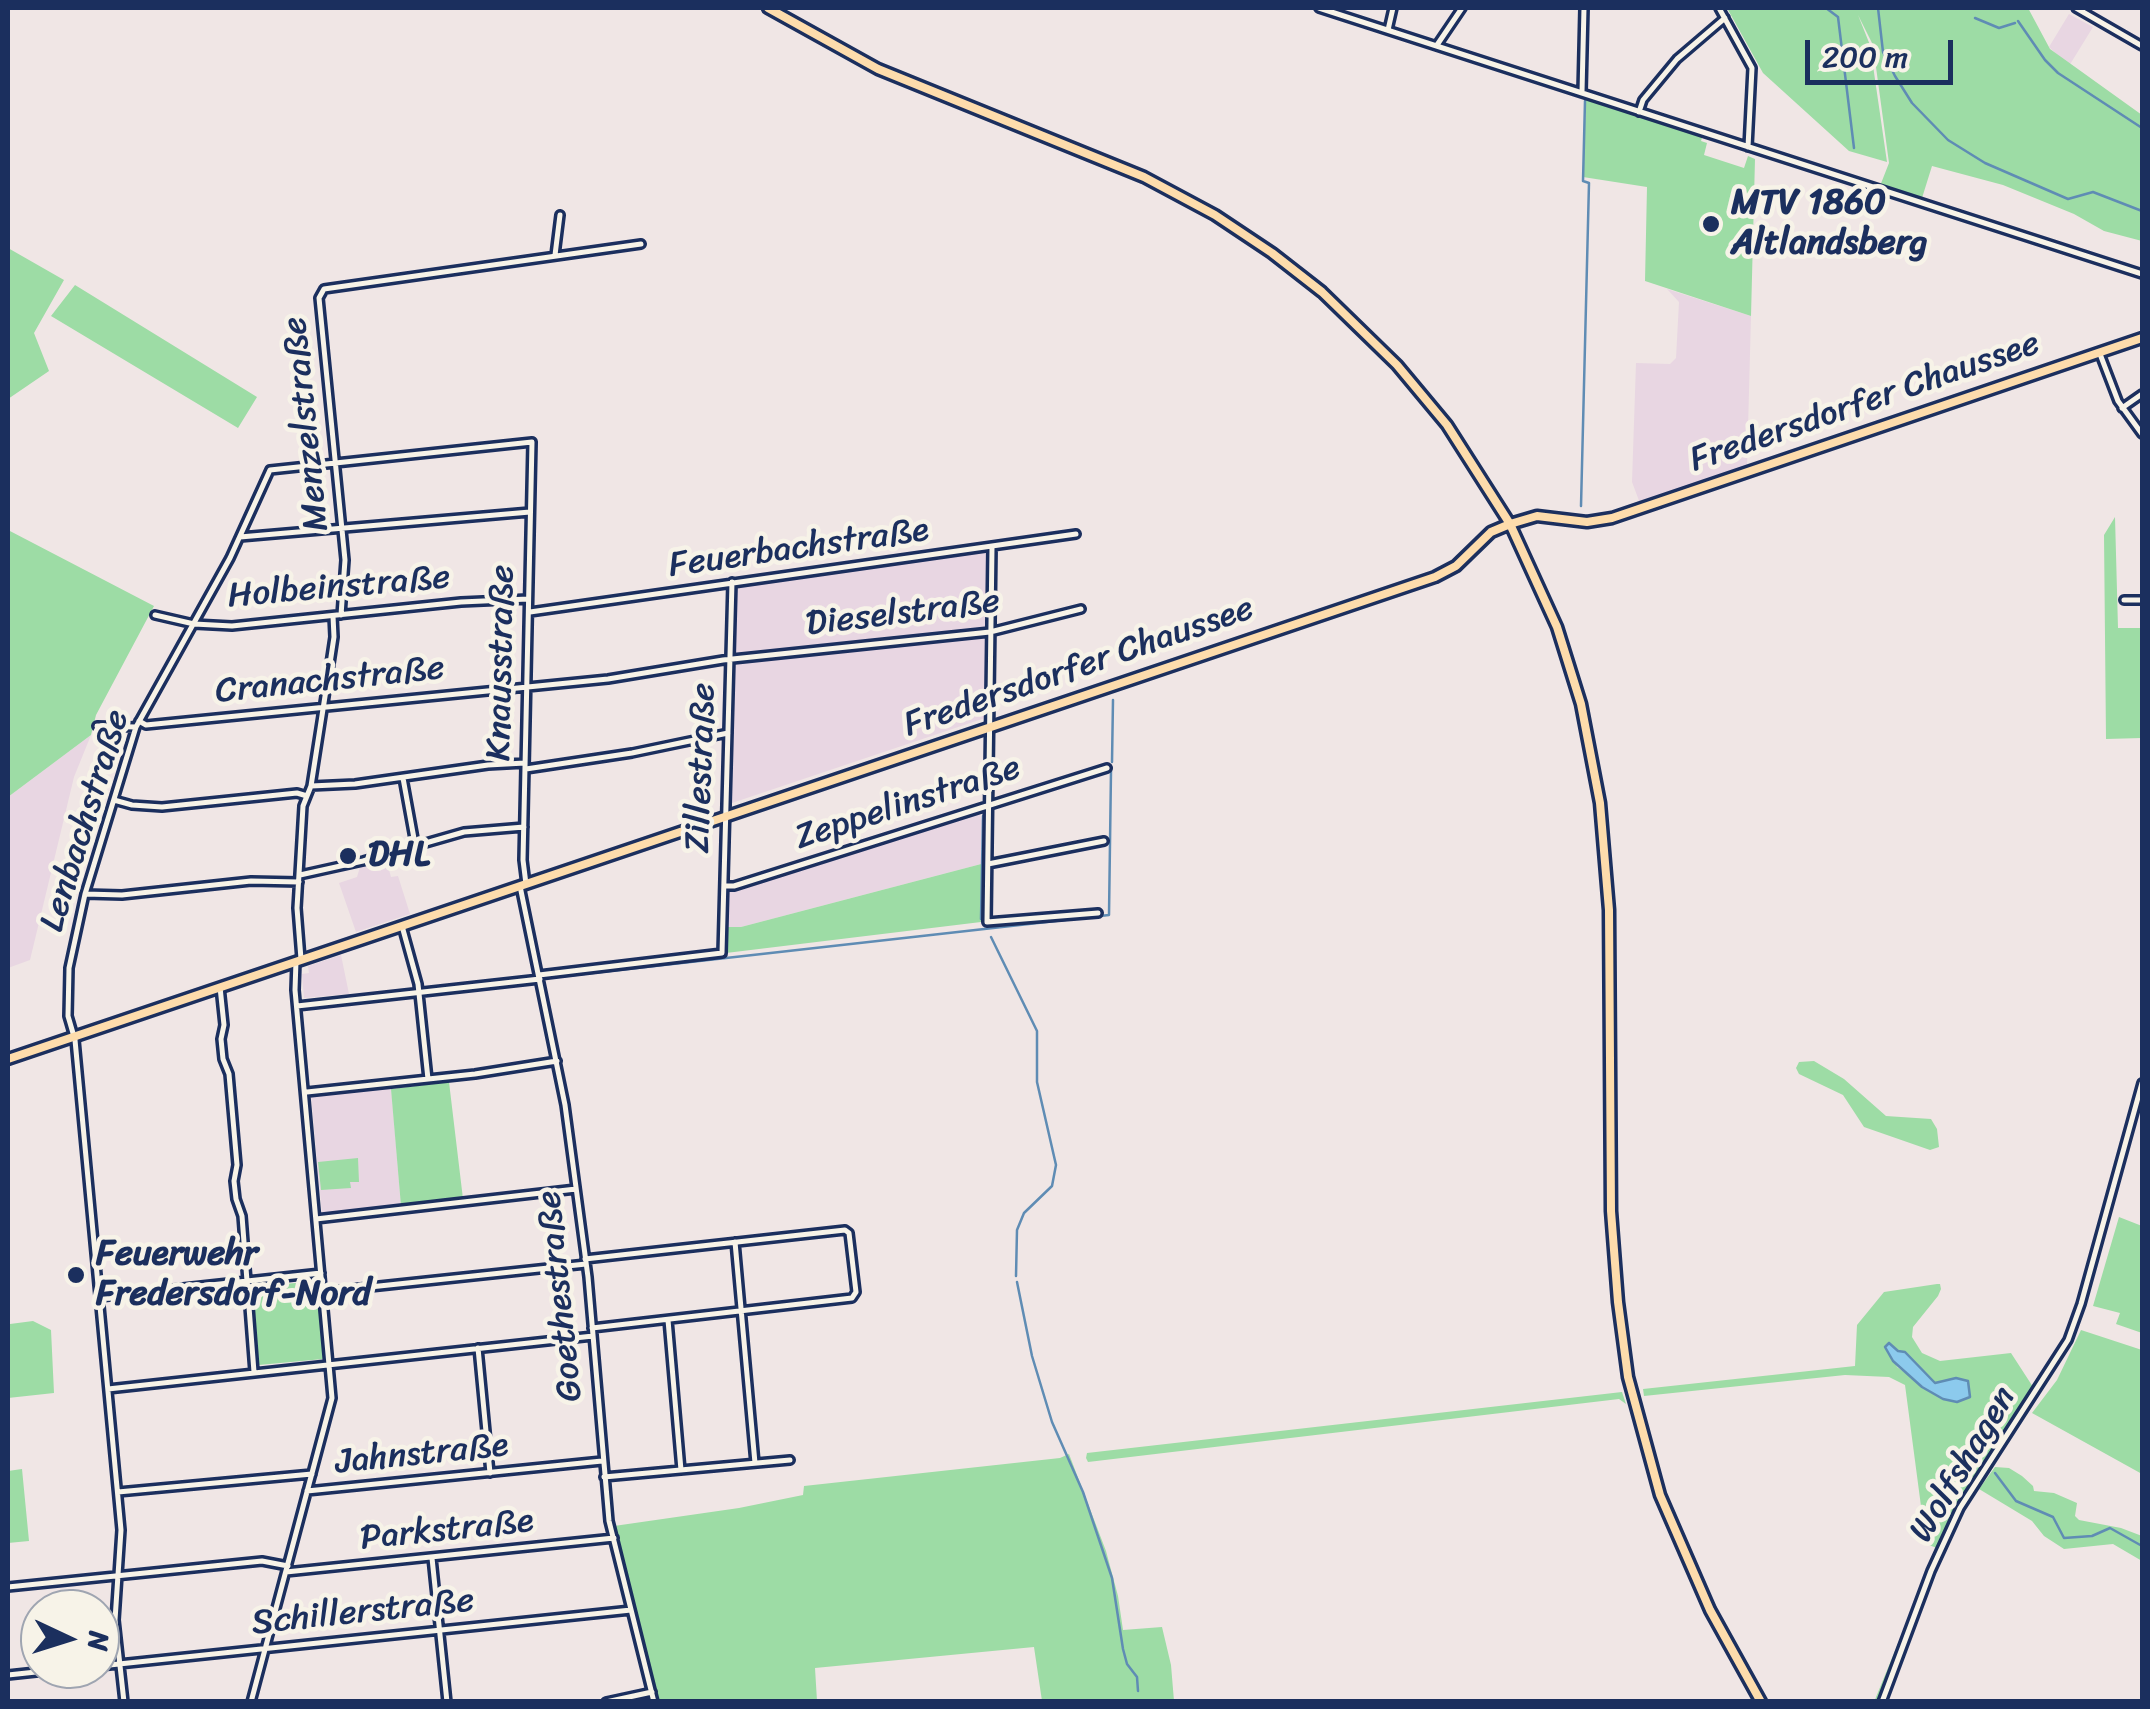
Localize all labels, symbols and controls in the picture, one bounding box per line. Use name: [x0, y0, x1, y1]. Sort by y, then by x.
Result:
scale bar: [1810, 20, 1958, 82]
text: 200 m: [1822, 30, 1908, 84]
place label: MTV 1860 Altlandsberg: [1731, 183, 1928, 265]
marker: MTV 1860 Altlandsberg: [1700, 213, 1722, 235]
street label: Menzelstraße: [275, 315, 339, 533]
street label: Fredersdorfer Chaussee: [1685, 323, 2045, 483]
street label: Feuerbachstraße: [666, 510, 932, 588]
street label: Holbeinstraße: [226, 557, 452, 619]
street label: Knausstraße: [479, 565, 525, 761]
street label: Dieselstraße: [804, 581, 1002, 647]
street label: Fredersdorfer Chaussee: [899, 588, 1259, 748]
street label: Cranachstraße: [213, 648, 447, 714]
street label: Zillestraße: [678, 682, 726, 854]
street label: Lenbachstraße: [32, 705, 140, 937]
street label: Zeppelinstraße: [790, 748, 1026, 860]
place label: DHL: [368, 835, 430, 877]
marker: DHL: [337, 845, 359, 867]
street label: Goethestraße: [529, 1188, 593, 1404]
place label: Feuerwehr Fredersdorf-Nord: [96, 1234, 371, 1316]
marker: Feuerwehr Fredersdorf-Nord: [65, 1264, 87, 1286]
street label: Wolfshagen: [1901, 1380, 2027, 1550]
street label: Jahnstraße: [333, 1425, 511, 1485]
street label: Parkstraße: [358, 1501, 536, 1561]
street label: Schillerstraße: [250, 1580, 476, 1646]
north arrow: [20, 1589, 120, 1689]
text: N: [73, 1630, 124, 1652]

